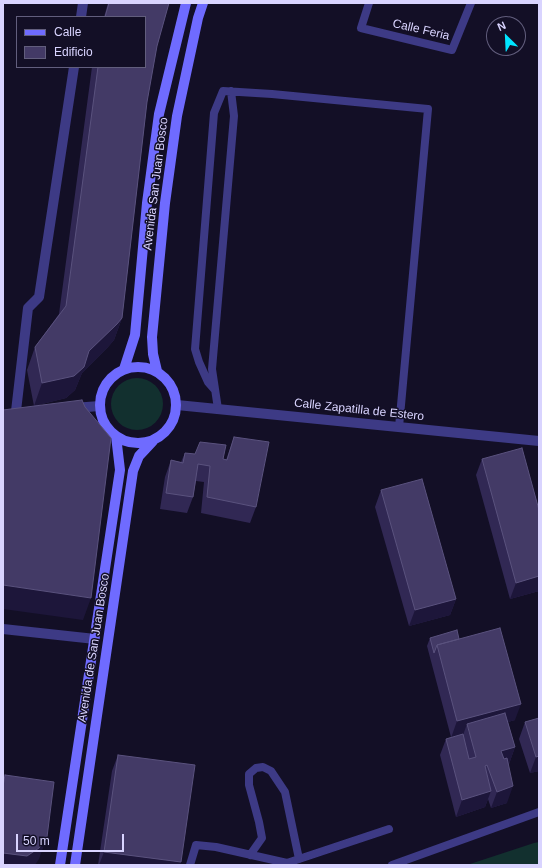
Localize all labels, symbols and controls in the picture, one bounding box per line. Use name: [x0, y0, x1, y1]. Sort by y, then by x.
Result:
legend: [16, 16, 146, 68]
street label: Calle Feria: [391, 16, 451, 44]
north arrow: [486, 16, 526, 56]
text: N: [495, 19, 508, 33]
text: Calle: [54, 25, 81, 39]
text: Edificio: [54, 45, 93, 59]
street label: Avenida San Juan Bosco: [141, 117, 171, 251]
street label: Calle Zapatilla de Estero: [293, 396, 425, 424]
street label: Avenida de San Juan Bosco: [75, 573, 113, 723]
scale bar: [18, 826, 126, 852]
text: 50 m: [23, 834, 50, 848]

